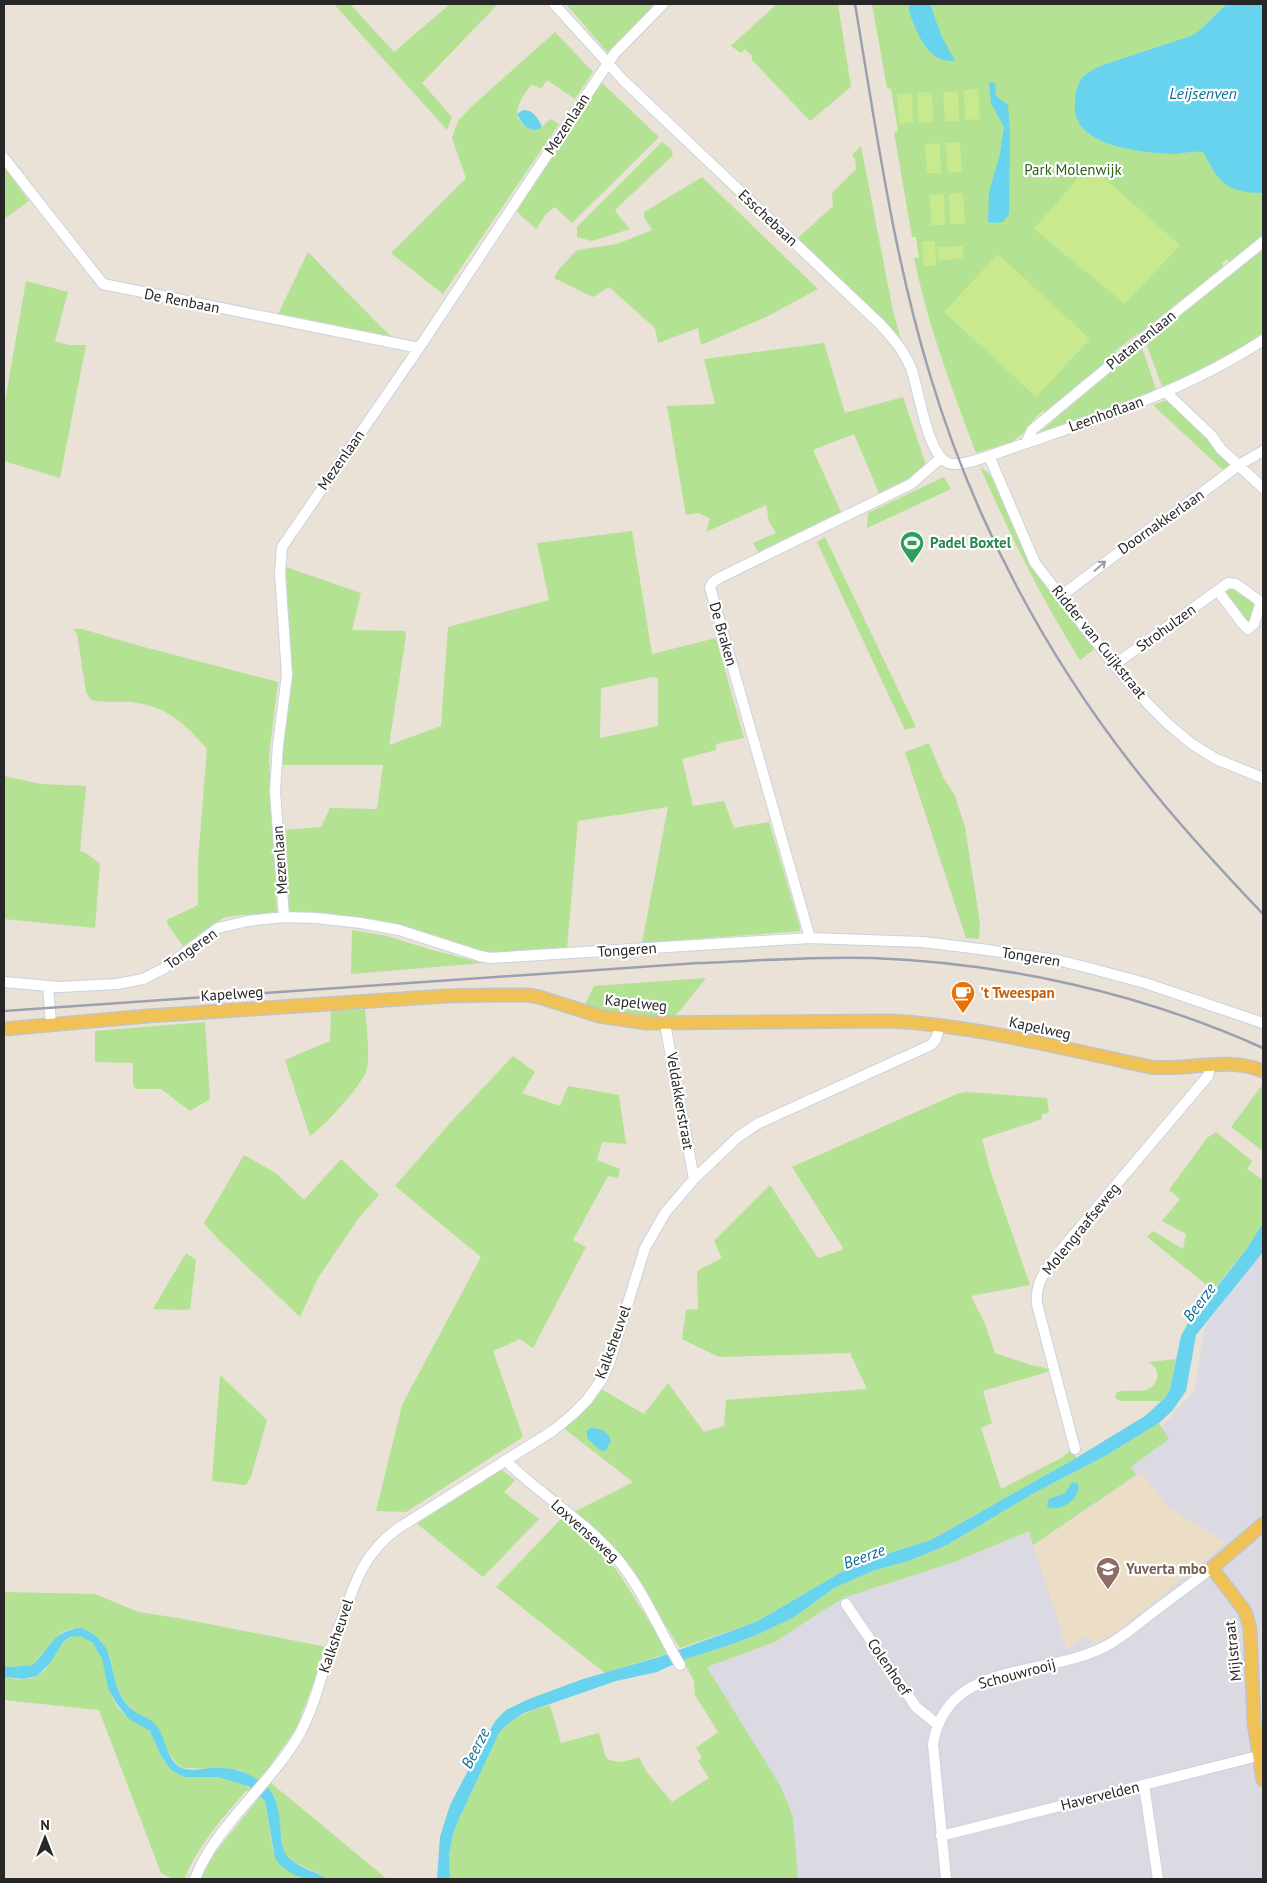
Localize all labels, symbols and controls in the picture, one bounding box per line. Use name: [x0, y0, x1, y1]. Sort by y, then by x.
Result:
water label: Leijsenven: [1169, 83, 1237, 103]
street label: Mezenlaan: [540, 90, 593, 158]
park label: Park Molenwijk: [1024, 160, 1123, 179]
street label: Esschebaan: [735, 185, 802, 250]
street label: De Renbaan: [143, 284, 222, 317]
street label: Platanenlaan: [1102, 306, 1179, 373]
street label: Leenhoflaan: [1066, 391, 1146, 436]
street label: Mezenlaan: [313, 426, 368, 493]
street label: Doornakkerlaan: [1114, 485, 1208, 558]
sports icon: Padel Boxtel: [899, 530, 925, 564]
place label: Padel Boxtel: [930, 533, 1012, 552]
one-way arrow: [1093, 561, 1106, 572]
street label: Ridder van Cuijkstraat: [1048, 581, 1151, 702]
street label: De Braken: [705, 600, 742, 668]
street label: Strohulzen: [1132, 600, 1199, 656]
street label: Mezenlaan: [268, 825, 291, 895]
street label: Tongeren: [161, 924, 220, 973]
street label: Tongeren: [597, 938, 657, 961]
street label: Tongeren: [1000, 942, 1062, 971]
cafe icon: 't Tweespan: [950, 980, 976, 1014]
street label: Kapelweg: [200, 982, 264, 1005]
place label: 't Tweespan: [980, 983, 1055, 1002]
street label: Kapelweg: [604, 990, 668, 1015]
street label: Kapelweg: [1007, 1012, 1073, 1043]
street label: Veldakkerstraat: [662, 1050, 698, 1151]
street label: Molengraafseweg: [1038, 1179, 1124, 1279]
water label: Beerze: [1178, 1278, 1220, 1325]
street label: Kalksheuvel: [590, 1302, 635, 1381]
street label: Loxvenseweg: [547, 1495, 623, 1566]
water label: Beerze: [840, 1539, 888, 1573]
school or university icon: Yuverta mbo: [1095, 1556, 1121, 1590]
place label: Yuverta mbo: [1125, 1559, 1207, 1578]
street label: Kalksheuvel: [314, 1596, 357, 1675]
street label: Mijlstraat: [1220, 1620, 1245, 1682]
street label: Colenhoef: [863, 1634, 916, 1700]
street label: Schouwrooij: [976, 1654, 1058, 1693]
water label: Beerze: [456, 1724, 494, 1772]
street label: Havervelden: [1059, 1777, 1141, 1814]
north arrow: [20, 1813, 70, 1863]
text: N: [40, 1816, 50, 1834]

